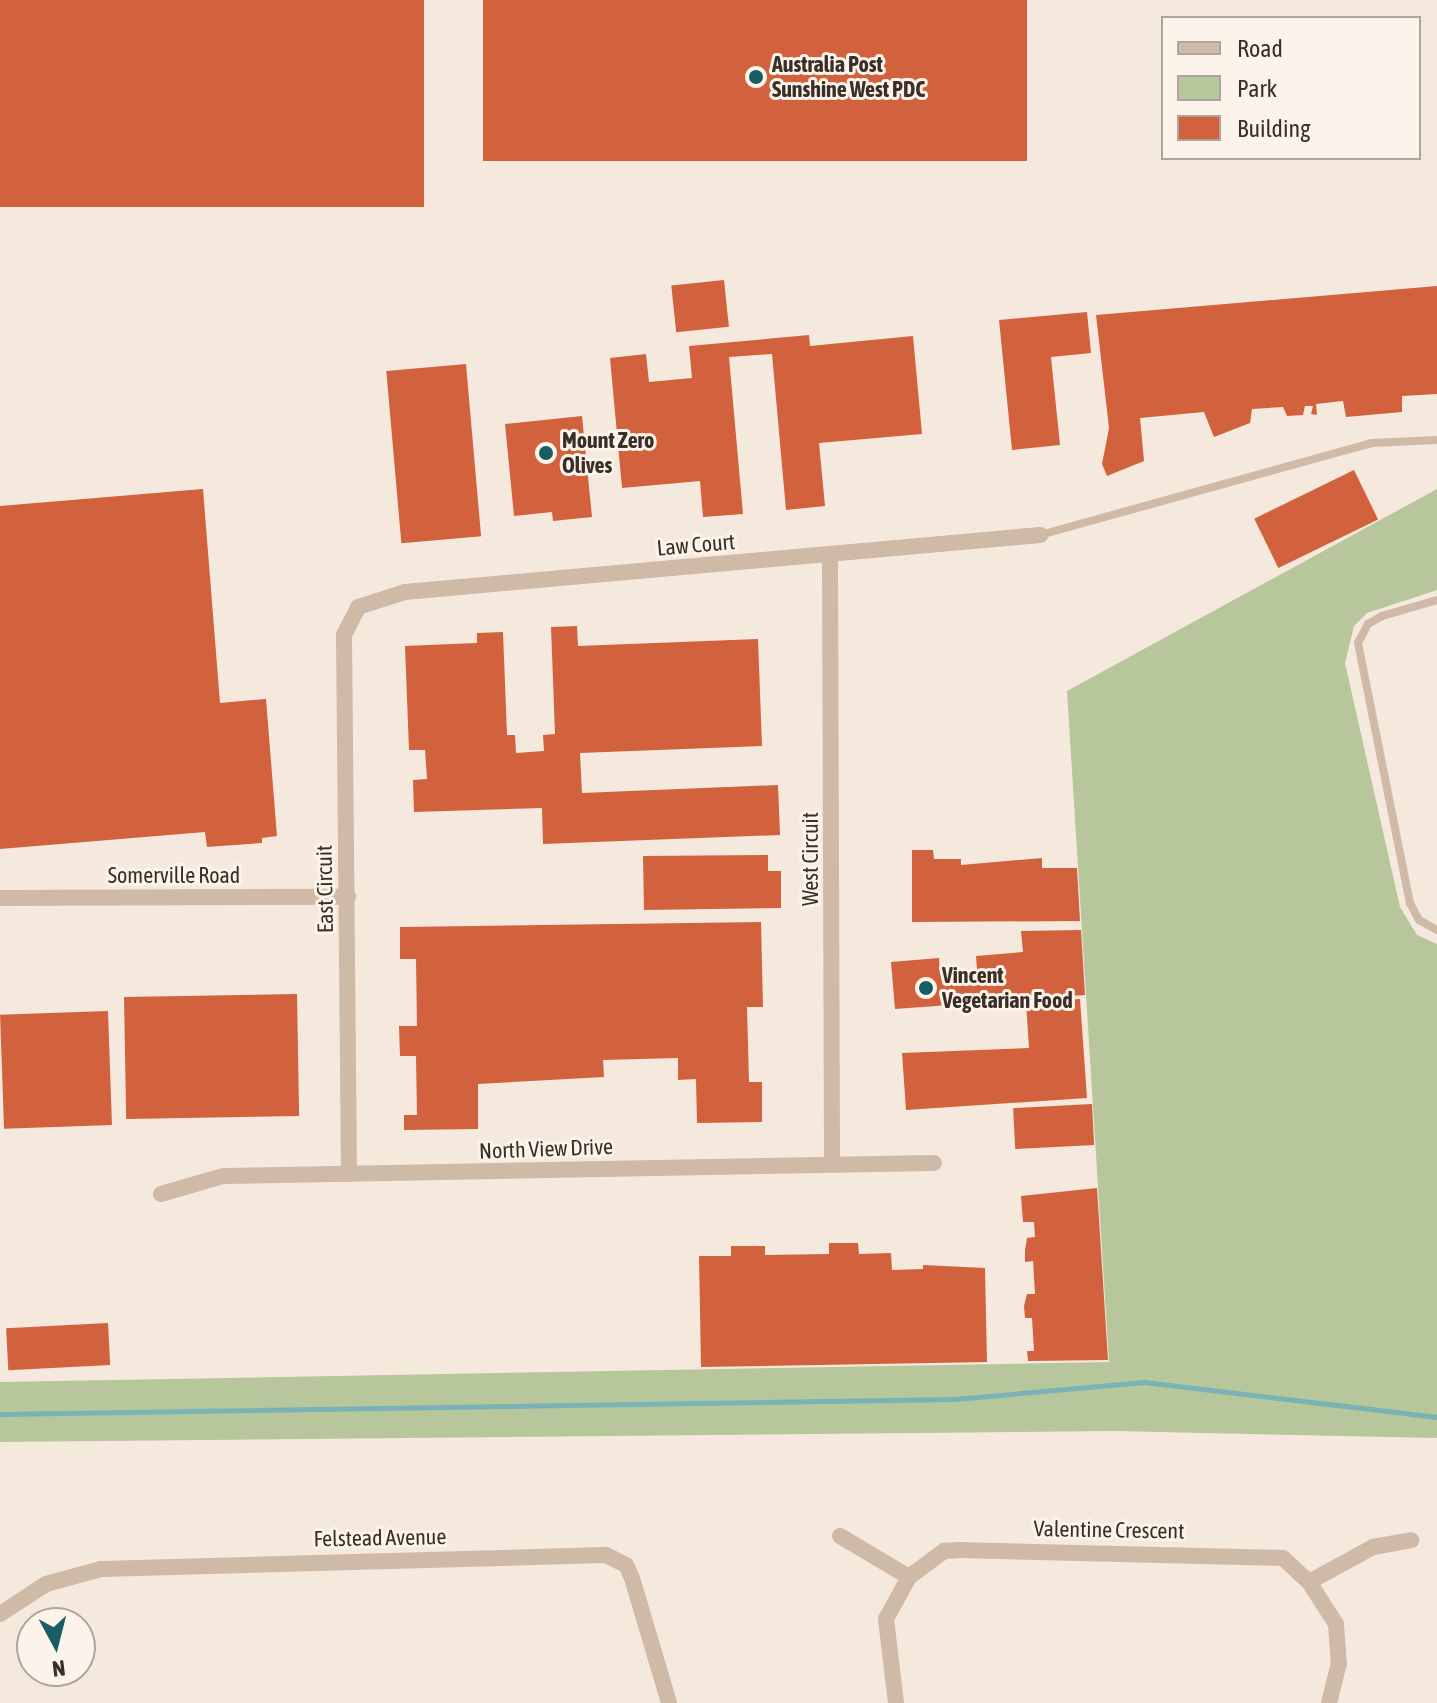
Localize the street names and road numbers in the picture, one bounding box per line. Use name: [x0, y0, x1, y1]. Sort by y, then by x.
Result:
street label: Law Court: [656, 528, 736, 562]
street label: West Circuit: [798, 812, 824, 906]
street label: East Circuit: [311, 845, 339, 933]
street label: Somerville Road: [108, 863, 240, 889]
street label: North View Drive: [479, 1133, 613, 1165]
street label: Valentine Crescent: [1033, 1515, 1185, 1545]
street label: Felstead Avenue: [313, 1524, 447, 1552]

